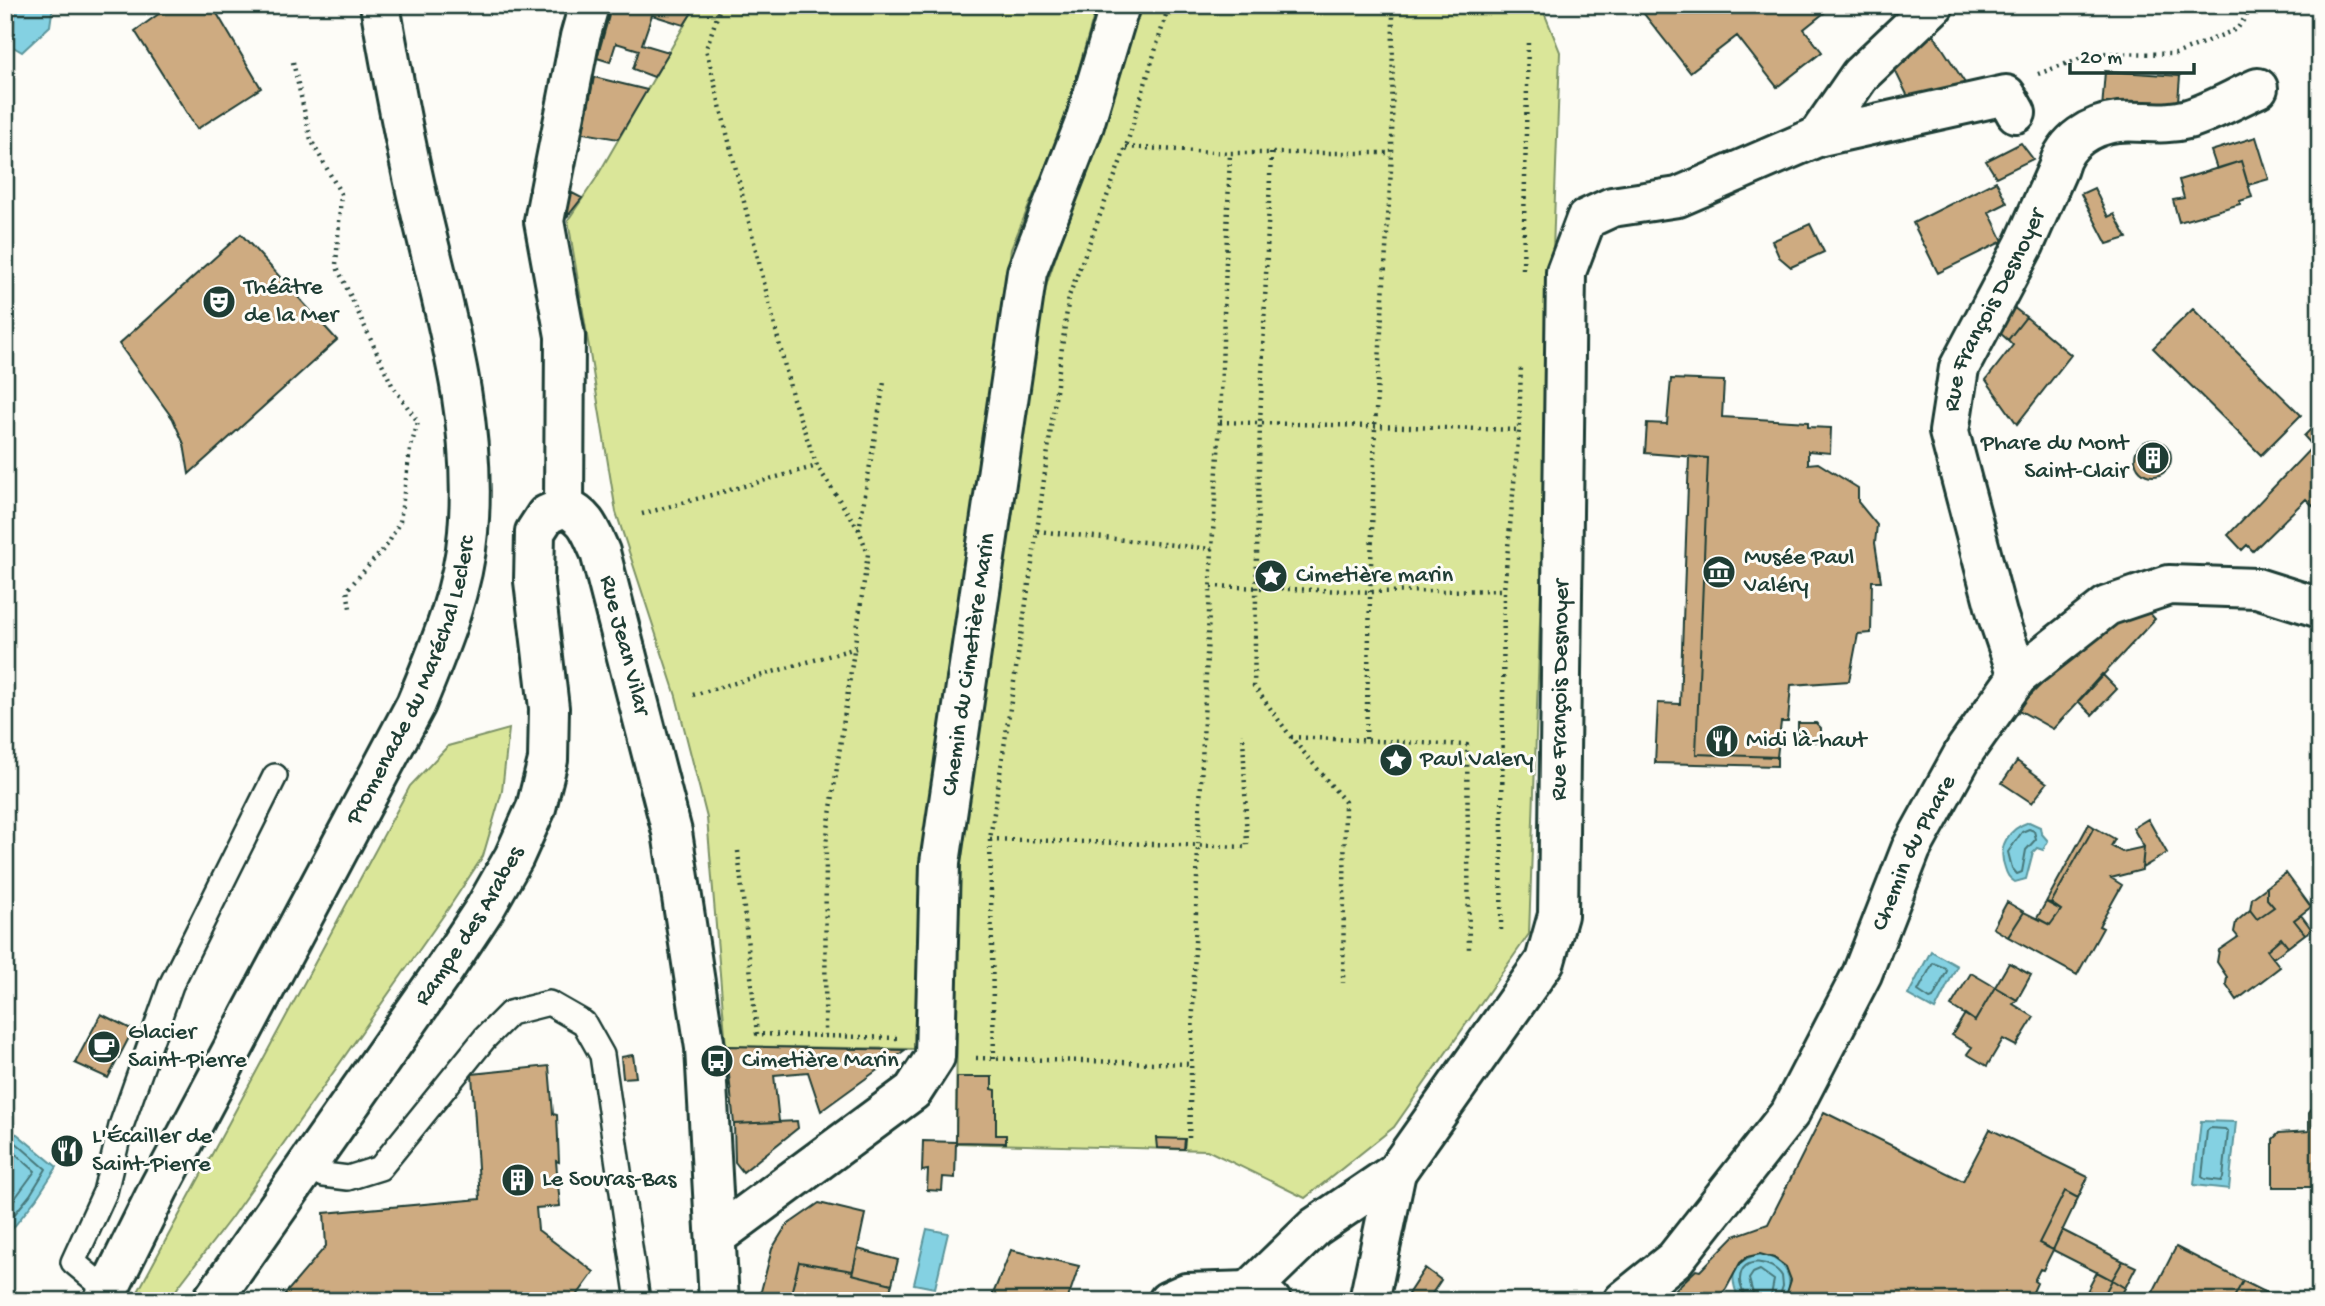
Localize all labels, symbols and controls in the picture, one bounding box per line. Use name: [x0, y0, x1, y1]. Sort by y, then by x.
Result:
scale bar: [2070, 32, 2194, 76]
text: 20 m: [2080, 47, 2122, 72]
street label: Rue François Desnoyer: [1938, 202, 2054, 414]
place label: Théâtre de la Mer: [242, 274, 340, 331]
theatre icon: Théâtre de la Mer: [200, 283, 238, 321]
place label: Phare du Mont Saint-Clair: [1980, 430, 2130, 487]
building icon: Phare du Mont Saint-Clair: [2134, 439, 2172, 477]
street label: Chemin du Cimetière Marin: [936, 531, 1003, 798]
street label: Promenade du Maréchal Leclerc: [339, 533, 482, 831]
place label: Musée Paul Valéry: [1743, 544, 1854, 601]
museum icon: Musée Paul Valéry: [1700, 553, 1738, 591]
place icon: Cimetière marin: [1252, 557, 1290, 595]
place label: Cimetière marin: [1296, 562, 1454, 591]
street label: Rue Jean Vilar: [592, 572, 657, 721]
street label: Rue François Desnoyer: [1545, 577, 1577, 801]
restaurant icon: Midi là-haut: [1703, 722, 1741, 760]
place label: Midi là-haut: [1746, 727, 1868, 756]
place icon: Paul Valery: [1377, 741, 1415, 779]
place label: Paul Valery: [1419, 746, 1534, 775]
street label: Chemin du Phare: [1866, 770, 1964, 935]
street label: Rampe des Arabes: [409, 841, 532, 1012]
place label: Glacier Saint-Pierre: [128, 1019, 247, 1076]
cafe icon: Glacier Saint-Pierre: [85, 1028, 123, 1066]
bus stop icon: Cimetière Marin: [698, 1042, 736, 1080]
place label: Cimetière Marin: [742, 1047, 899, 1076]
place label: L'Écailler de Saint-Pierre: [92, 1123, 213, 1180]
restaurant icon: L'Écailler de Saint-Pierre: [48, 1132, 86, 1170]
building icon: Le Souras-Bas: [499, 1161, 537, 1199]
place label: Le Souras-Bas: [542, 1166, 677, 1195]

